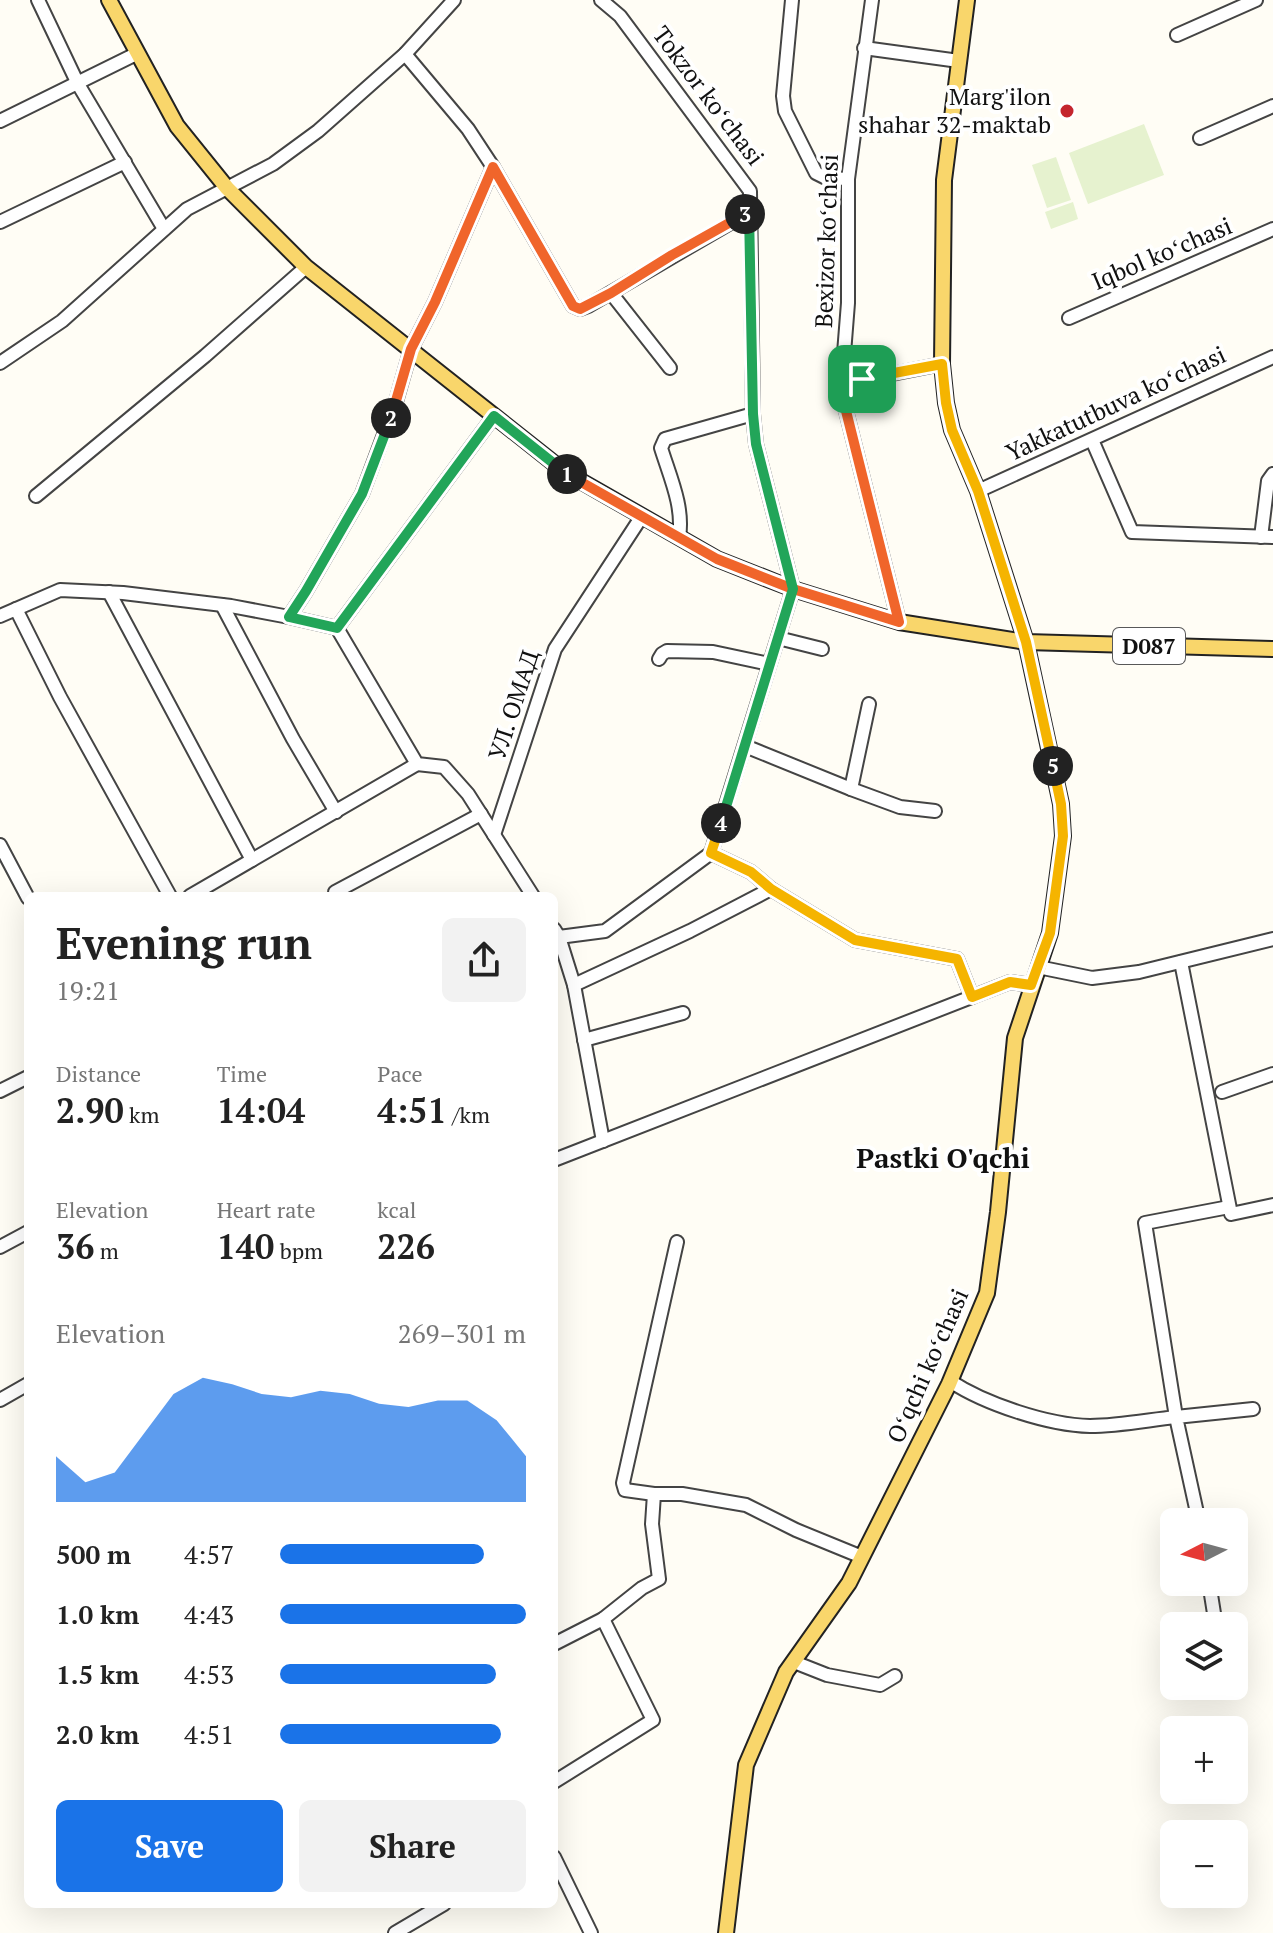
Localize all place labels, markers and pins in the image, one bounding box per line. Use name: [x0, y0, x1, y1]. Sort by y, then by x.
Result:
place label: Marg'ilon shahar 32-maktab: [858, 80, 1051, 140]
marker: Marg'ilon shahar 32-maktab: [1058, 102, 1076, 120]
pin: 3: [725, 194, 765, 234]
pin: [828, 345, 896, 413]
pin: 2: [371, 398, 411, 438]
pin: 1: [547, 454, 587, 494]
pin: 5: [1033, 746, 1073, 786]
pin: 4: [701, 803, 741, 843]

